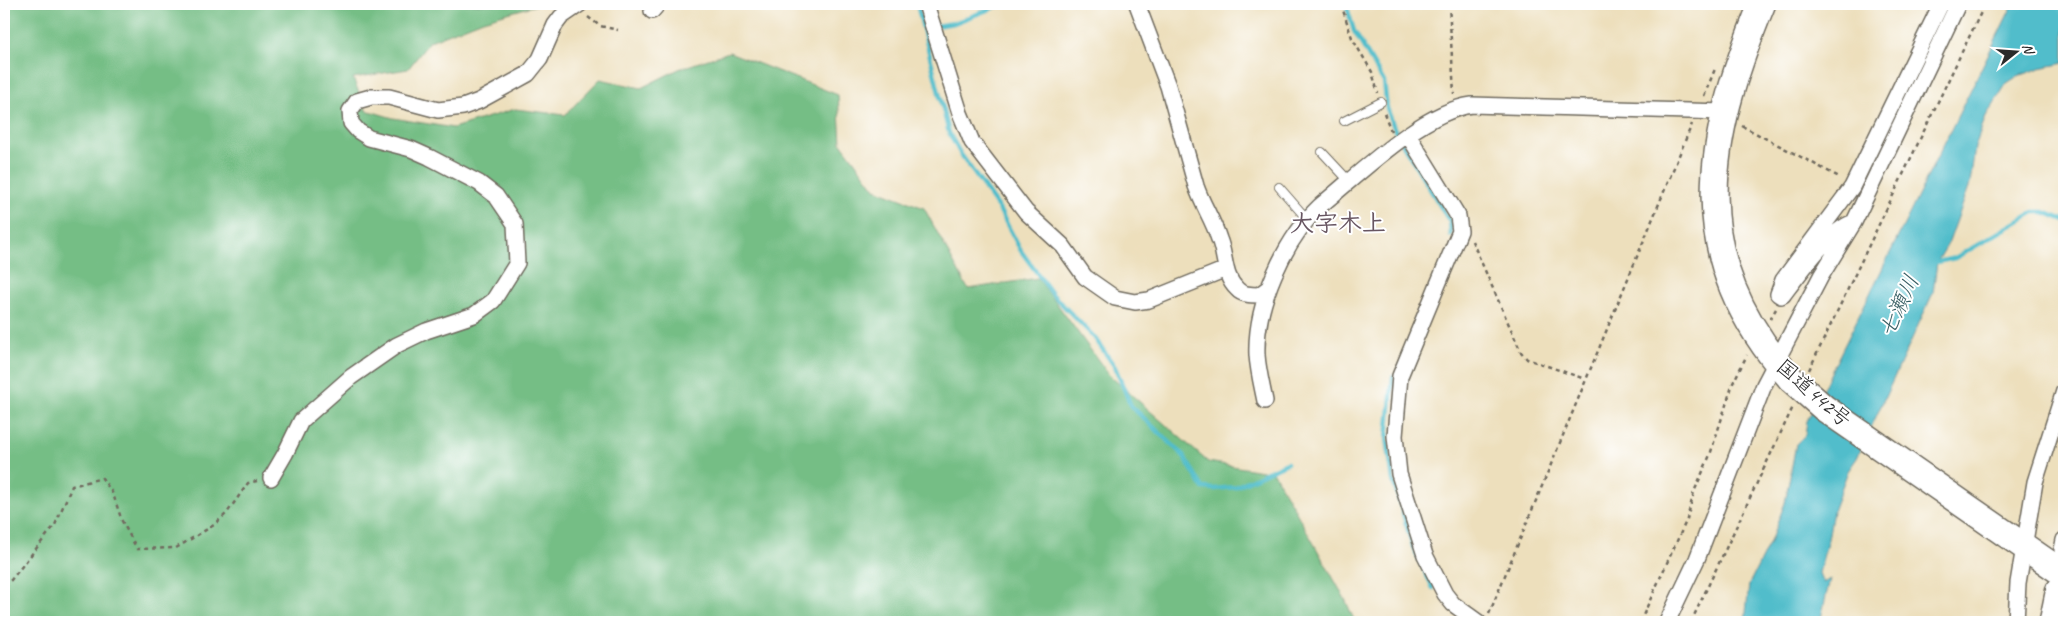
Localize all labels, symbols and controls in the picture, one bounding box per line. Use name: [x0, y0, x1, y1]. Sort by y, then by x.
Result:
north arrow: [1990, 28, 2040, 78]
text: N: [2019, 42, 2038, 57]
district label: 大字木上: [1290, 208, 1386, 238]
water label: 七瀬川: [1872, 270, 1926, 342]
street label: 国道442号: [1771, 353, 1857, 433]

